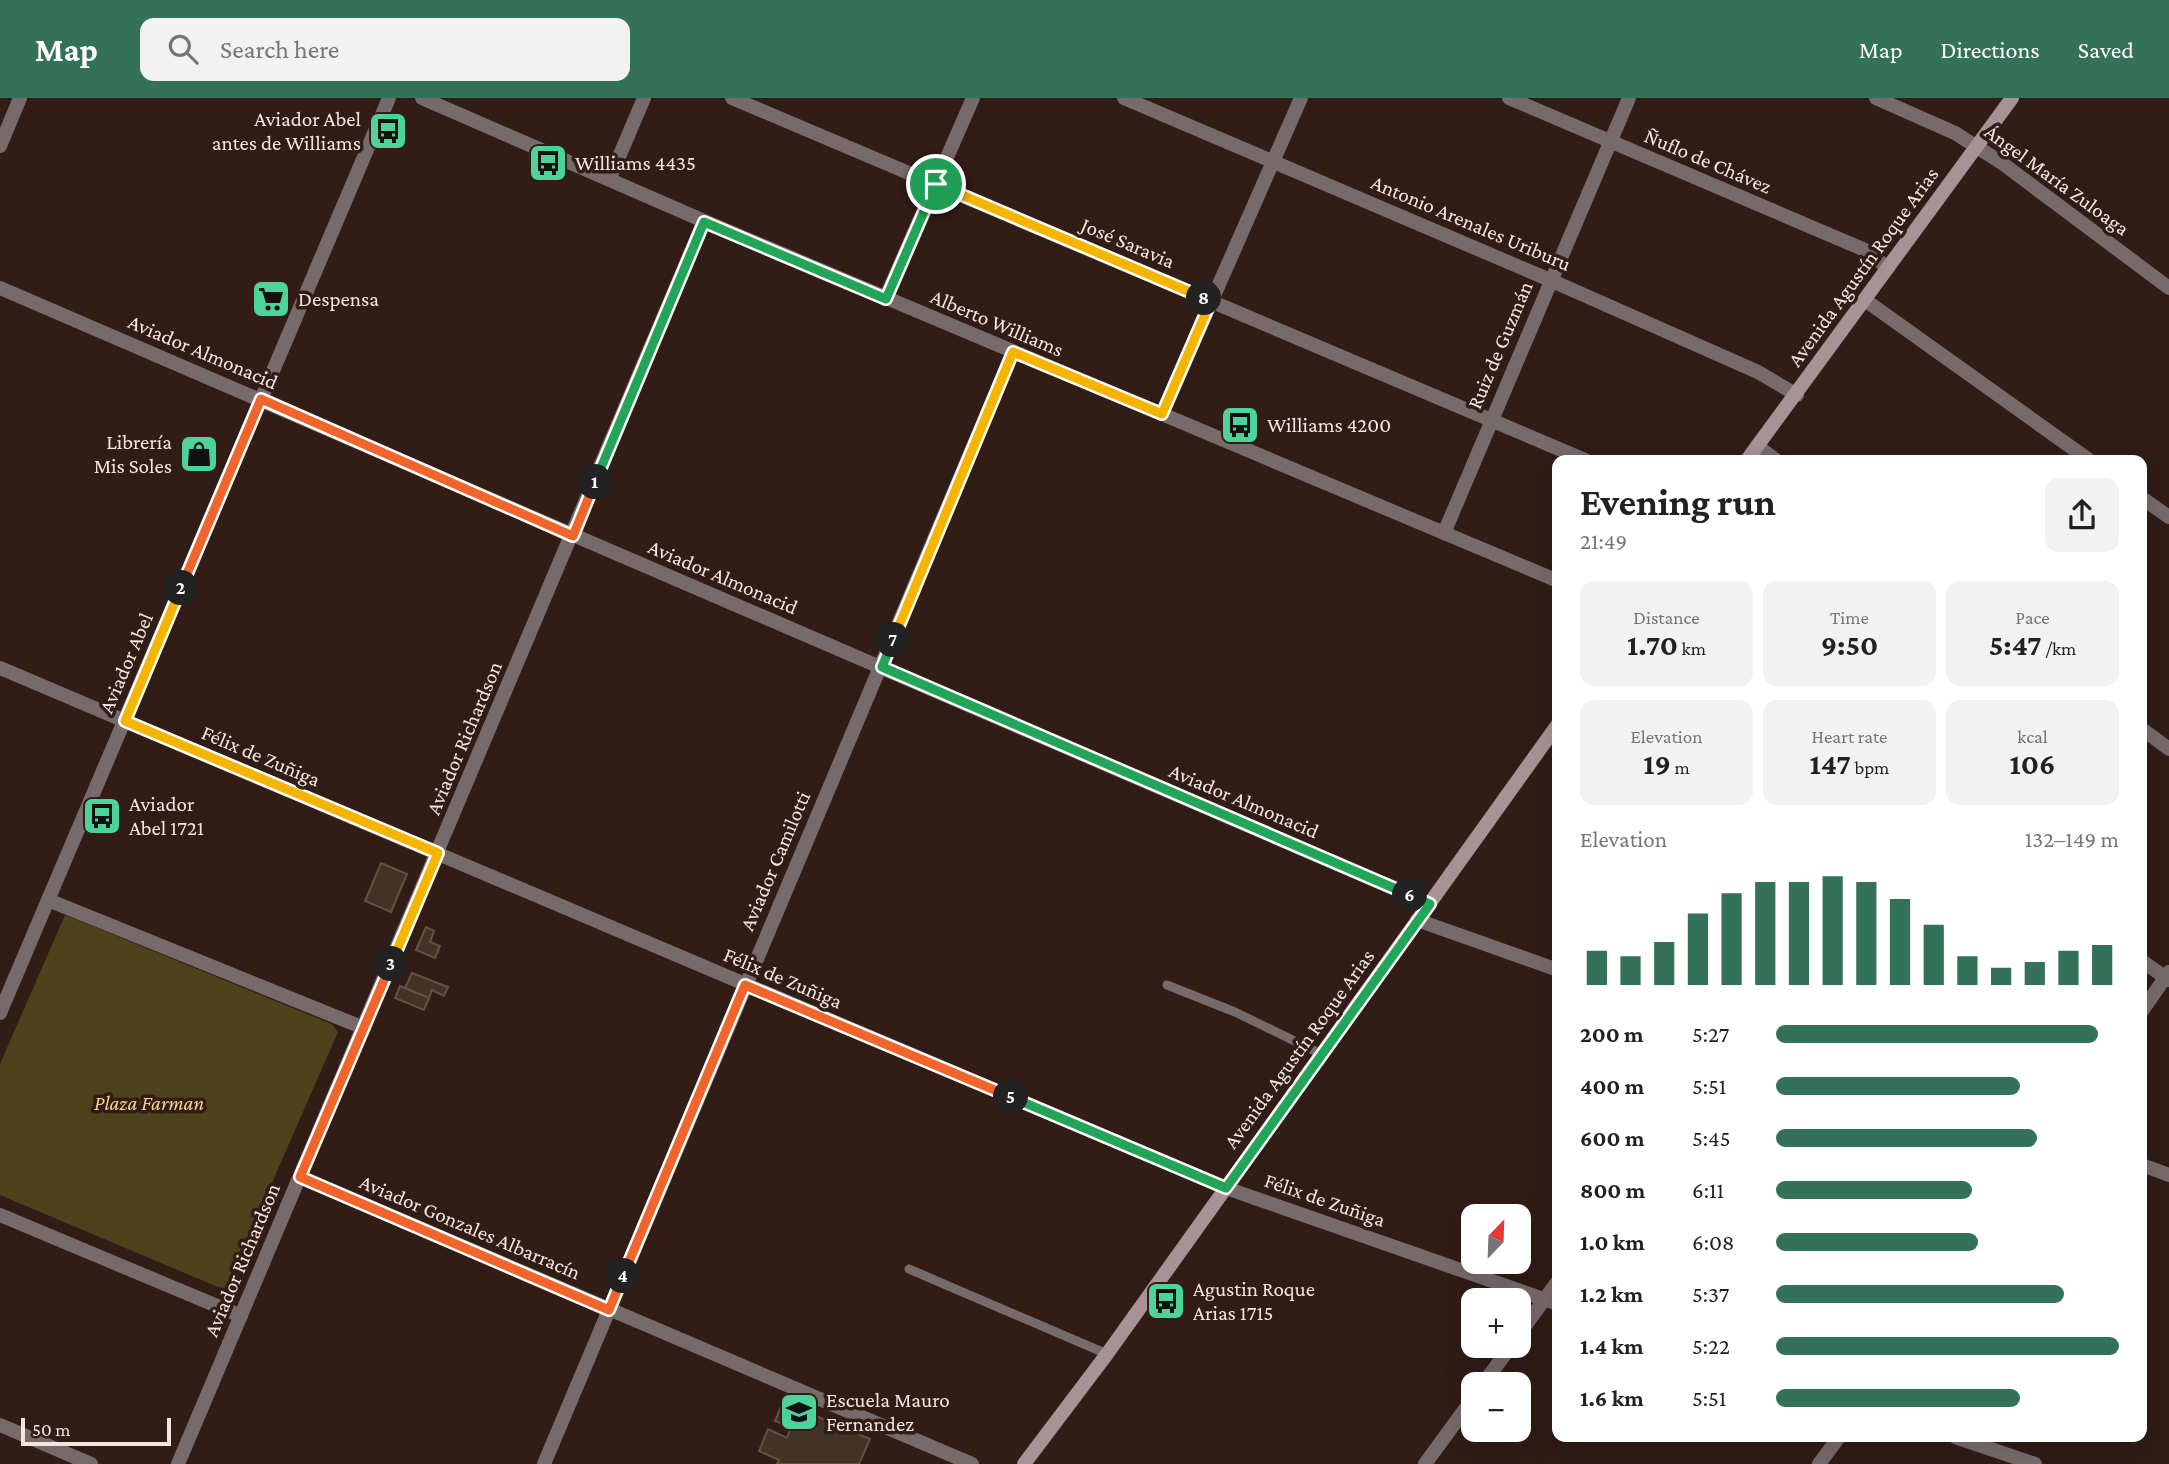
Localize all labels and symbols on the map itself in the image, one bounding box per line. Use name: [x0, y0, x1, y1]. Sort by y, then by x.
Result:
place label: Aviador Abel antes de Williams: [212, 107, 361, 155]
bus stop icon: Aviador Abel antes de Williams: [367, 110, 409, 152]
street label: Ángel María Zuloaga: [1980, 119, 2134, 241]
street label: Ñuflo de Chávez: [1641, 123, 1775, 199]
bus stop icon: Williams 4435: [527, 142, 569, 184]
place label: Williams 4435: [575, 151, 696, 175]
pin: [906, 154, 966, 214]
street label: Avenida Agustín Roque Arias: [1783, 163, 1943, 371]
street label: Antonio Arenales Uriburu: [1367, 170, 1575, 276]
street label: José Saravia: [1076, 212, 1179, 274]
supermarket icon: Despensa: [250, 278, 292, 320]
street label: Ruiz de Guzmán: [1462, 278, 1538, 412]
pin: 8: [1186, 280, 1222, 316]
street label: Alberto Williams: [927, 284, 1067, 362]
place label: Despensa: [298, 287, 379, 311]
street label: Aviador Almonacid: [125, 310, 281, 394]
bus stop icon: Williams 4200: [1219, 404, 1261, 446]
place label: Williams 4200: [1267, 413, 1391, 437]
place label: Librería Mis Soles: [94, 430, 172, 478]
shop icon: Librería Mis Soles: [178, 433, 220, 475]
pin: 1: [578, 464, 612, 500]
street label: Aviador Almonacid: [645, 535, 801, 619]
pin: 2: [164, 570, 198, 606]
street label: Aviador Abel: [94, 609, 158, 717]
pin: 7: [876, 622, 910, 658]
street label: Aviador Richardson: [421, 658, 507, 818]
street label: Félix de Zuñiga: [198, 720, 324, 792]
street label: Aviador Almonacid: [1166, 759, 1322, 843]
street label: Aviador Camilotti: [735, 787, 815, 934]
place label: Aviador Abel 1721: [129, 792, 204, 840]
bus stop icon: Aviador Abel 1721: [81, 795, 123, 837]
pin: 6: [1392, 878, 1428, 912]
street label: Félix de Zuñiga: [720, 942, 846, 1014]
street label: Avenida Agustín Roque Arias: [1219, 945, 1379, 1153]
pin: 3: [374, 946, 408, 982]
pin: 5: [993, 1080, 1028, 1114]
park label: Plaza Farman: [94, 1091, 204, 1115]
street label: Félix de Zuñiga: [1261, 1168, 1389, 1232]
street label: Aviador Gonzales Albarracín: [356, 1170, 584, 1284]
street label: Aviador Richardson: [199, 1180, 285, 1340]
north arrow: [1461, 1204, 1531, 1274]
pin: 4: [606, 1258, 640, 1294]
place label: Agustin Roque Arias 1715: [1193, 1277, 1315, 1325]
bus stop icon: Agustin Roque Arias 1715: [1145, 1280, 1187, 1322]
place label: Escuela Mauro Fernandez: [826, 1388, 950, 1436]
school or university icon: Escuela Mauro Fernandez: [778, 1391, 820, 1433]
scale bar: [21, 1415, 172, 1447]

